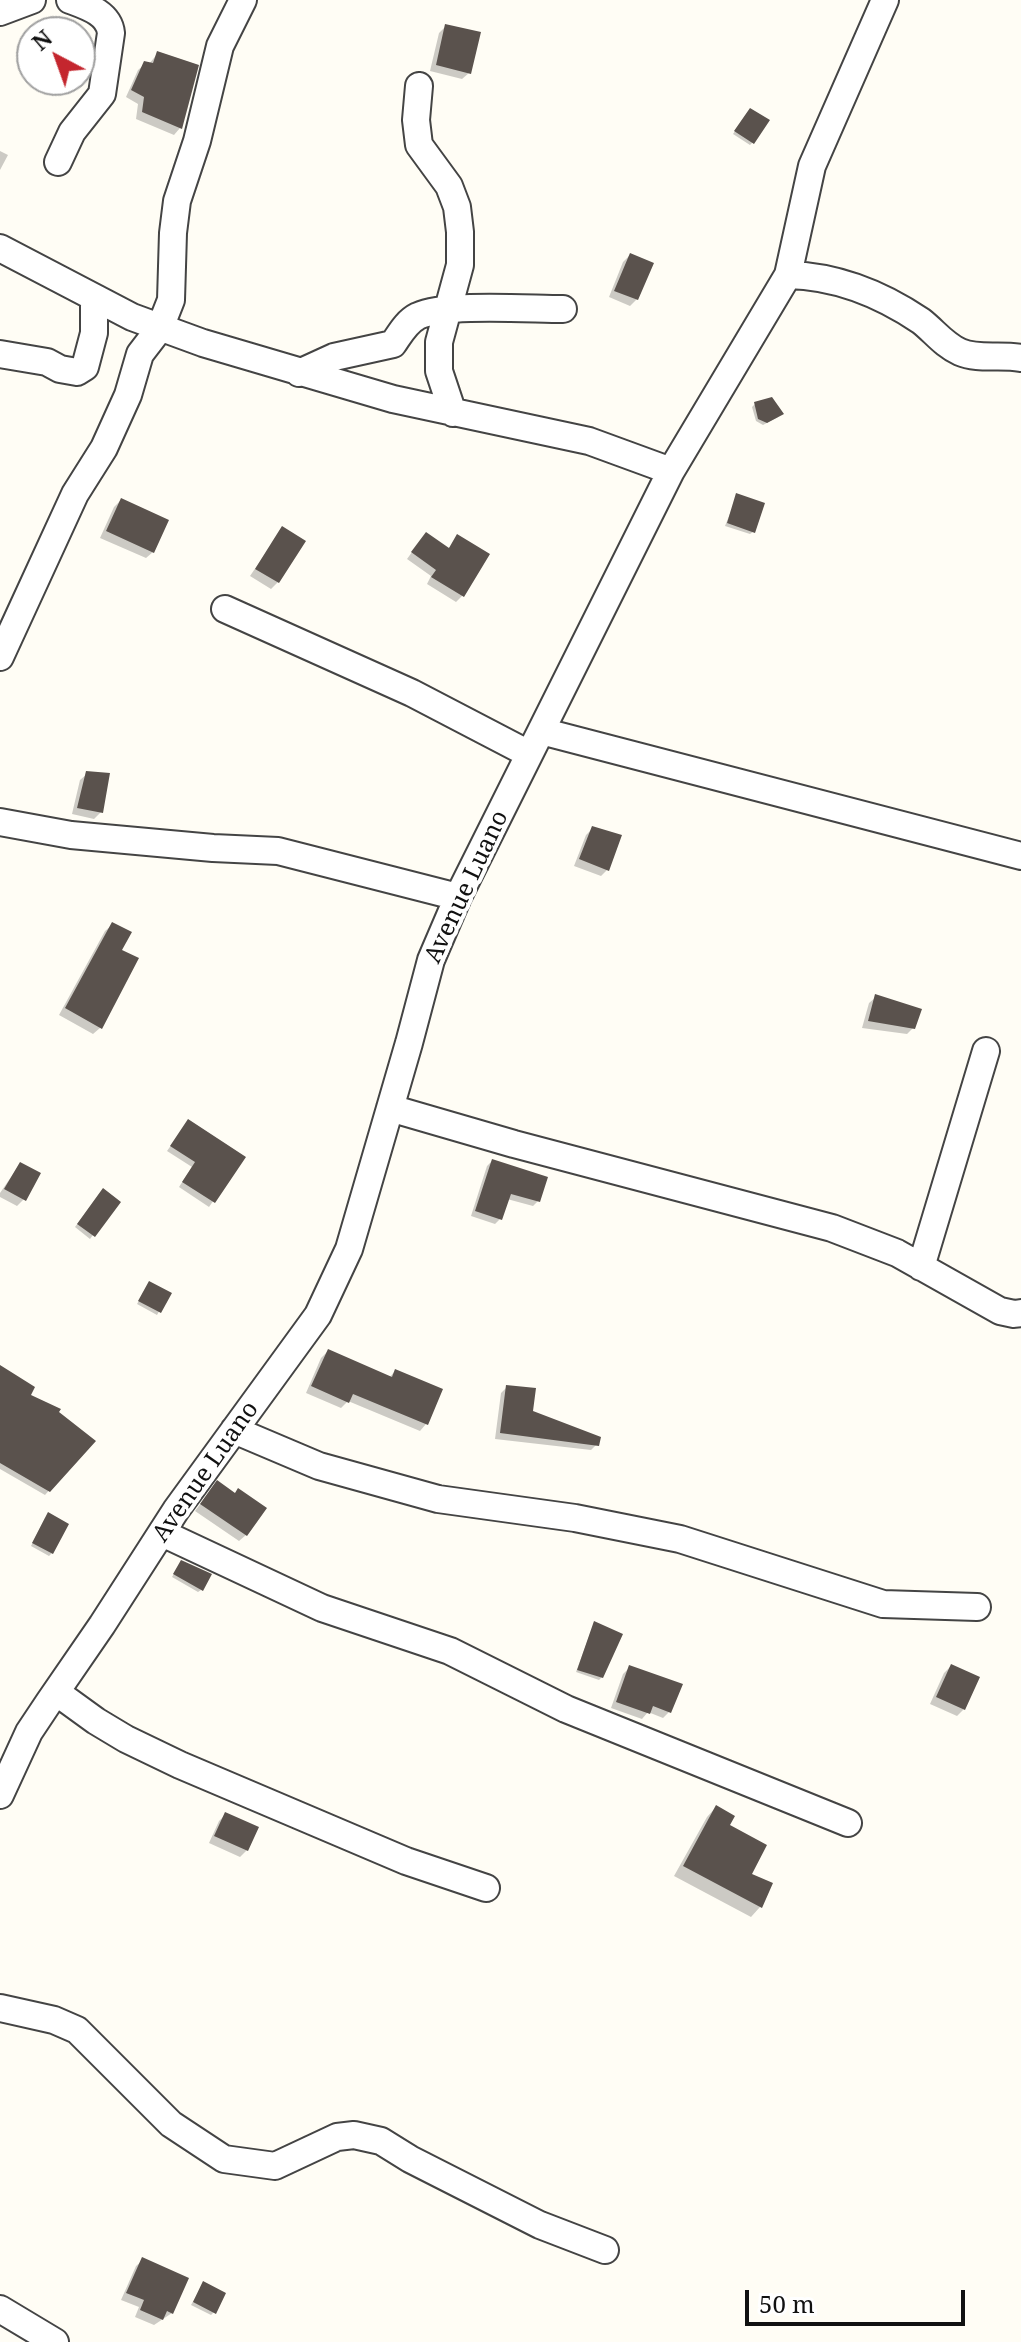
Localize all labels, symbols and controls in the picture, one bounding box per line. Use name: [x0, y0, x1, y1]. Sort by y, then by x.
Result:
north arrow: [16, 16, 96, 96]
text: N: [25, 22, 58, 56]
street label: Avenue Luano: [419, 806, 515, 968]
street label: Avenue Luano: [147, 1396, 265, 1548]
scale bar: [749, 2274, 969, 2324]
text: 50 m: [759, 2287, 815, 2320]

